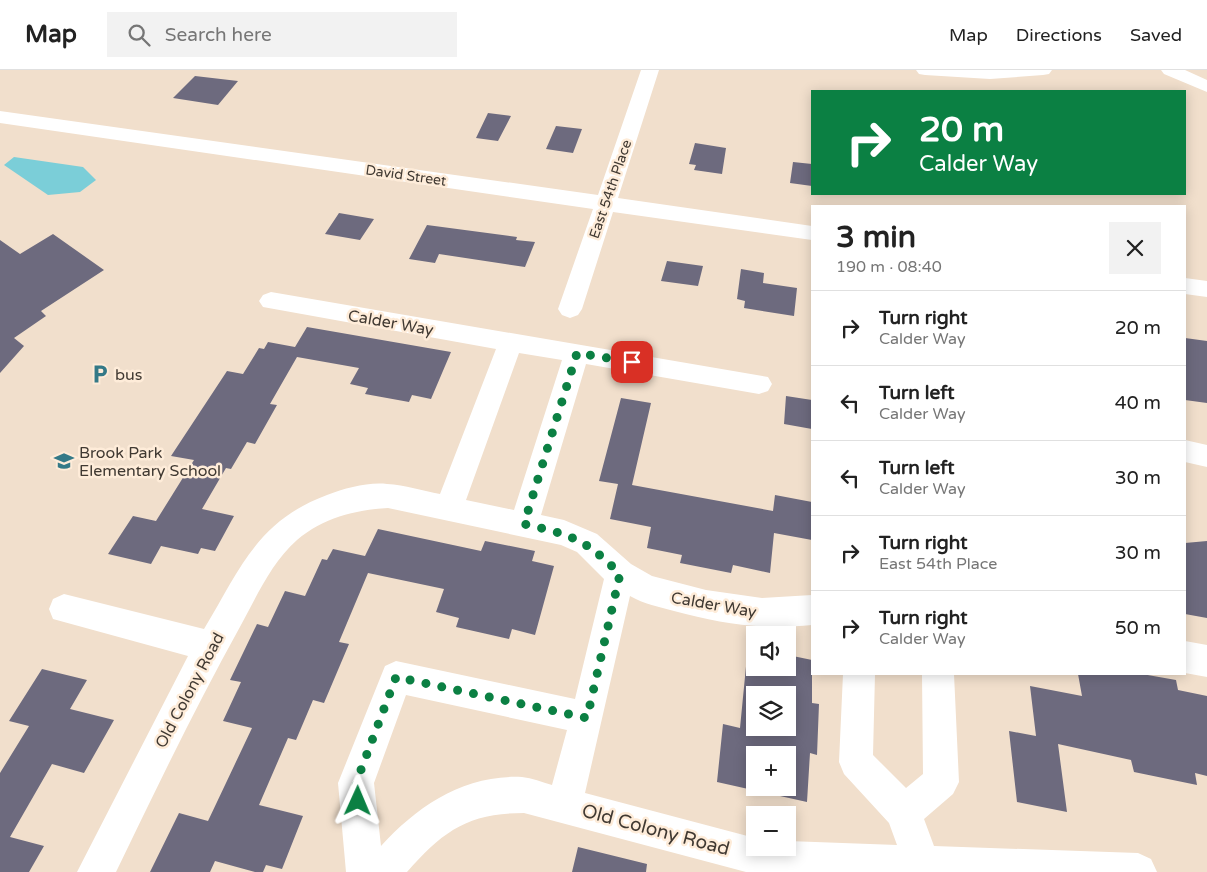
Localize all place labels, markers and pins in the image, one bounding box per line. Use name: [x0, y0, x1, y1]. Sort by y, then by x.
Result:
pin: [611, 341, 653, 383]
parking icon: bus: [89, 363, 111, 385]
place label: bus: [115, 365, 143, 385]
place label: Brook Park Elementary School: [79, 443, 221, 481]
school or university icon: Brook Park Elementary School: [53, 450, 75, 472]

